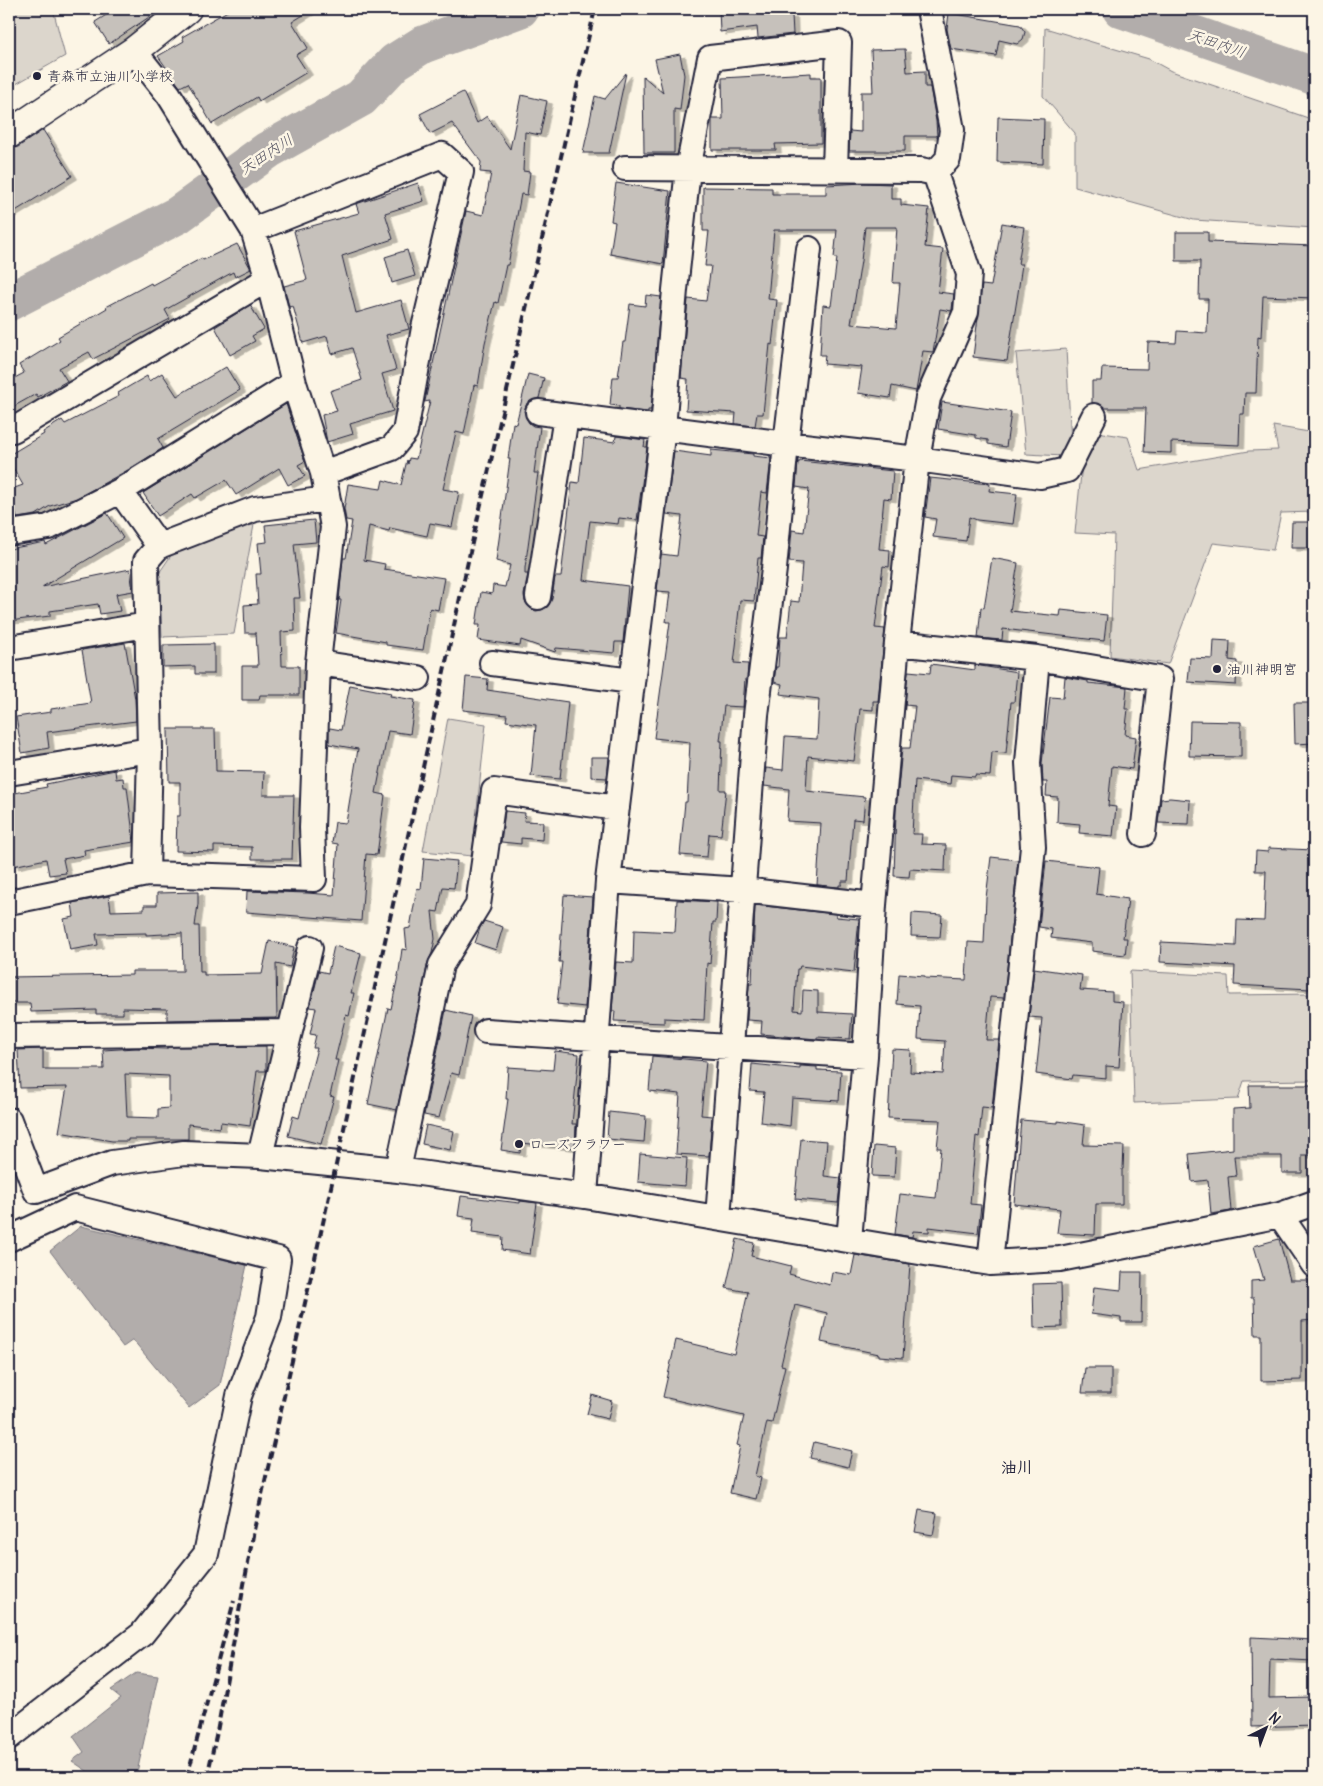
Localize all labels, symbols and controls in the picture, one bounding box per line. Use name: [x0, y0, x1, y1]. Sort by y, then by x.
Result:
water label: 天田内川: [1186, 24, 1248, 62]
place label: 青森市立油川小学校: [47, 67, 173, 85]
marker: 青森市立油川小学校: [31, 70, 43, 82]
water label: 天田内川: [236, 130, 296, 178]
place label: 油川神明宮: [1227, 660, 1297, 678]
marker: 油川神明宮: [1211, 663, 1223, 675]
place label: ローズフラワー: [529, 1135, 626, 1153]
marker: ローズフラワー: [513, 1138, 525, 1150]
district label: 油川: [1001, 1457, 1033, 1477]
north arrow: [1240, 1704, 1290, 1754]
text: N: [1265, 1708, 1284, 1728]

